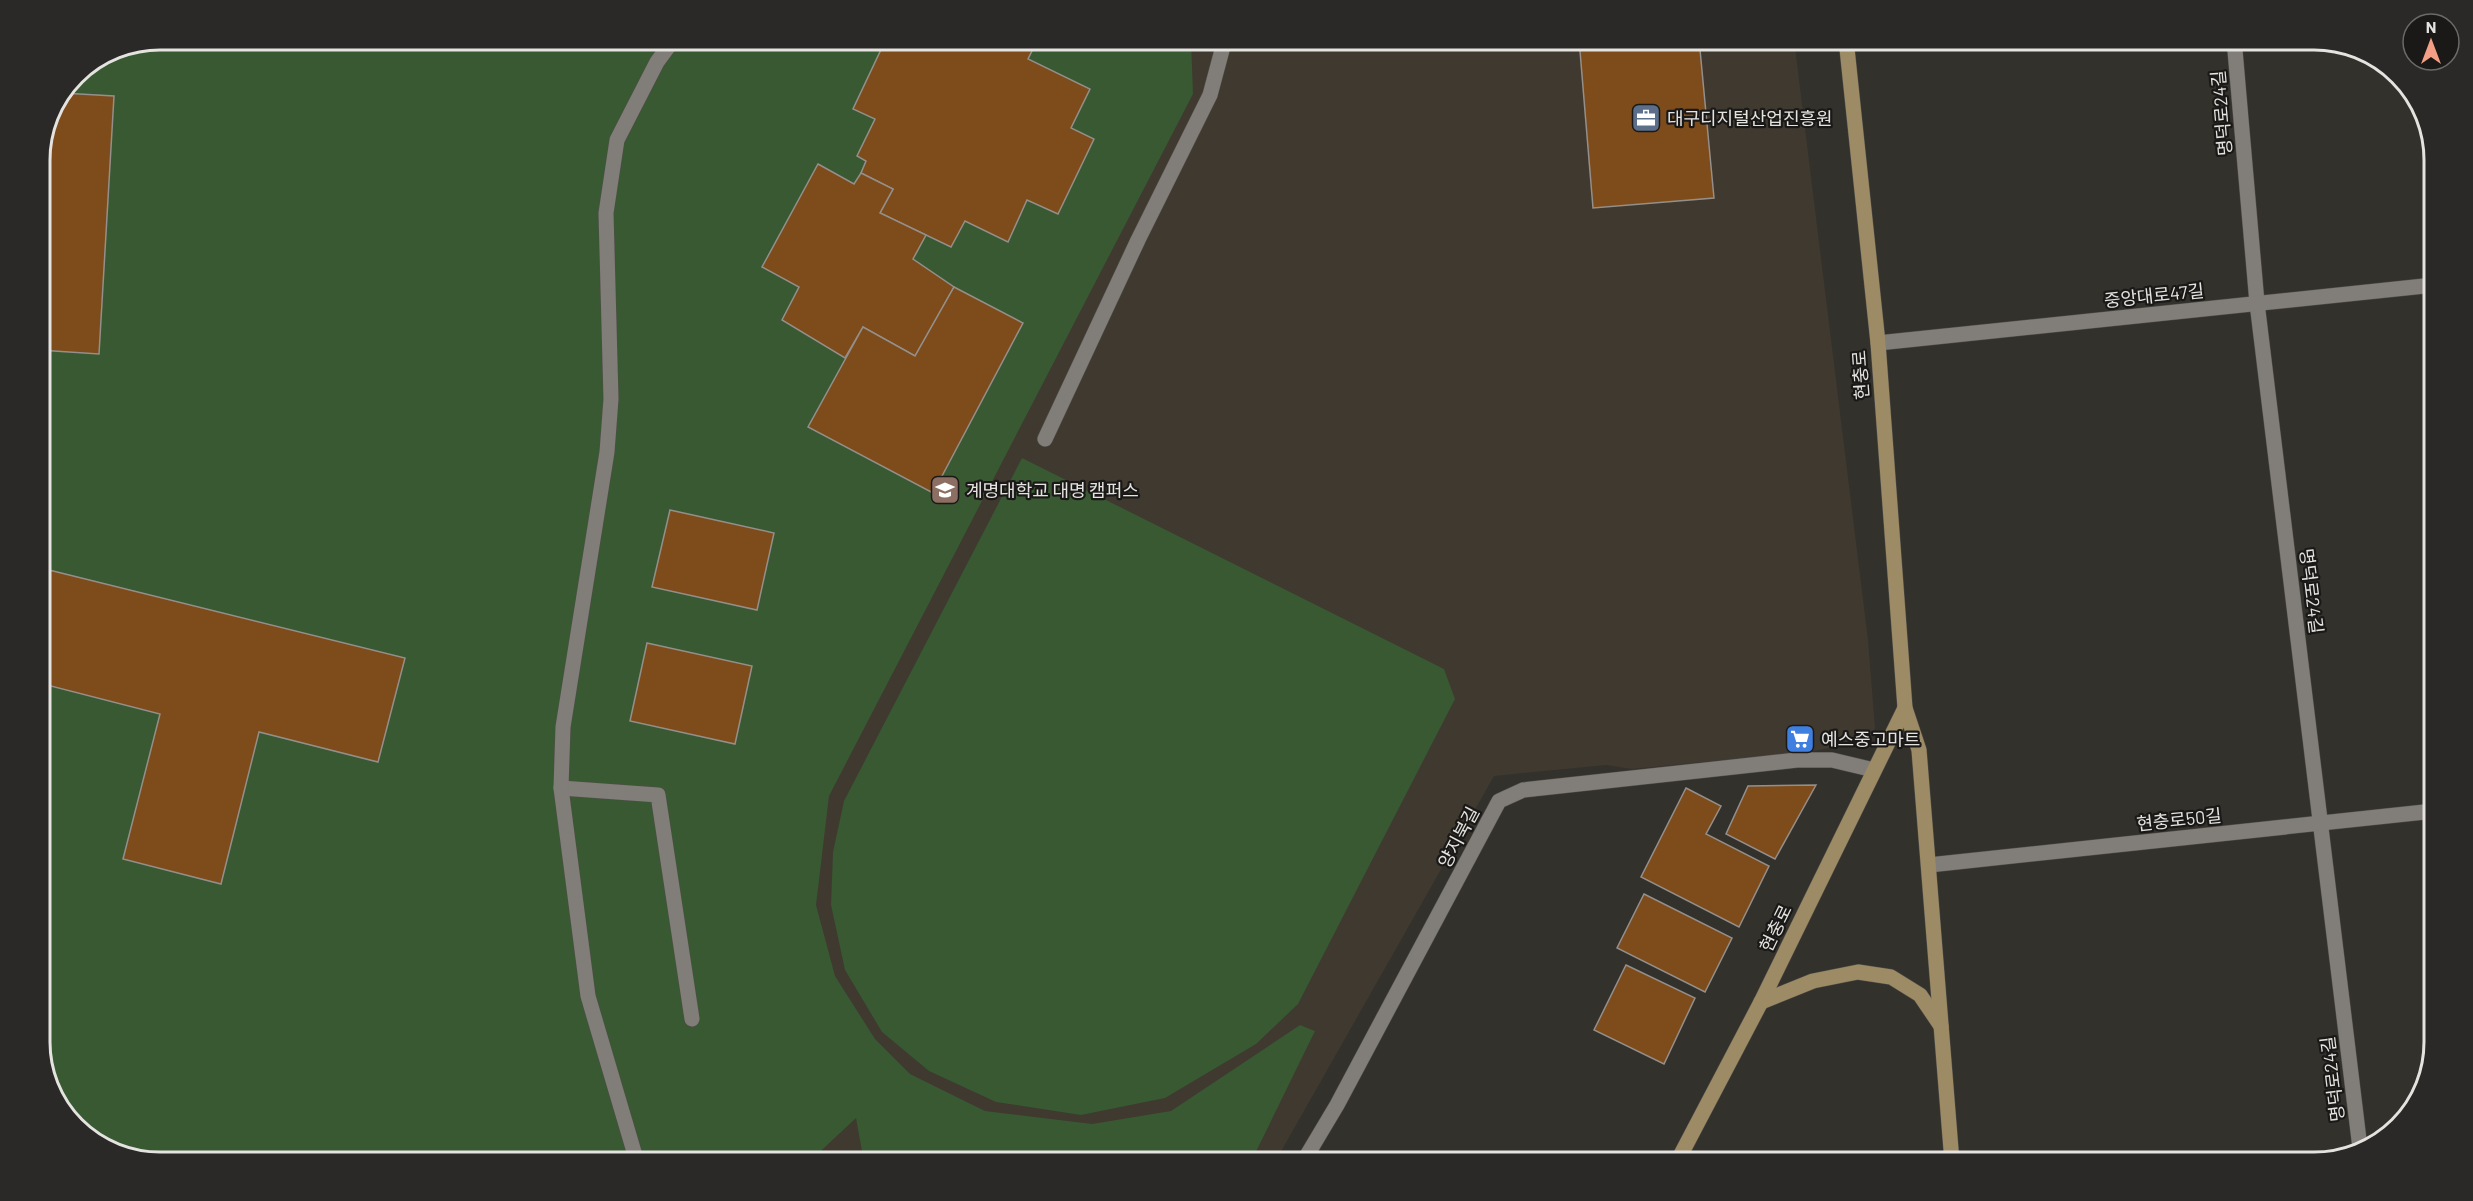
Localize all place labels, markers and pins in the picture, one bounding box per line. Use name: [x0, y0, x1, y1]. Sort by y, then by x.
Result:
office icon: 대구디지털산업진흥원: [1630, 102, 1662, 134]
place label: 대구디지털산업진흥원: [1667, 107, 1833, 129]
school or university icon: 계명대학교 대명 캠퍼스: [929, 474, 961, 506]
place label: 계명대학교 대명 캠퍼스: [966, 479, 1139, 501]
supermarket icon: 예스중고마트: [1784, 723, 1816, 755]
place label: 예스중고마트: [1821, 728, 1920, 750]

